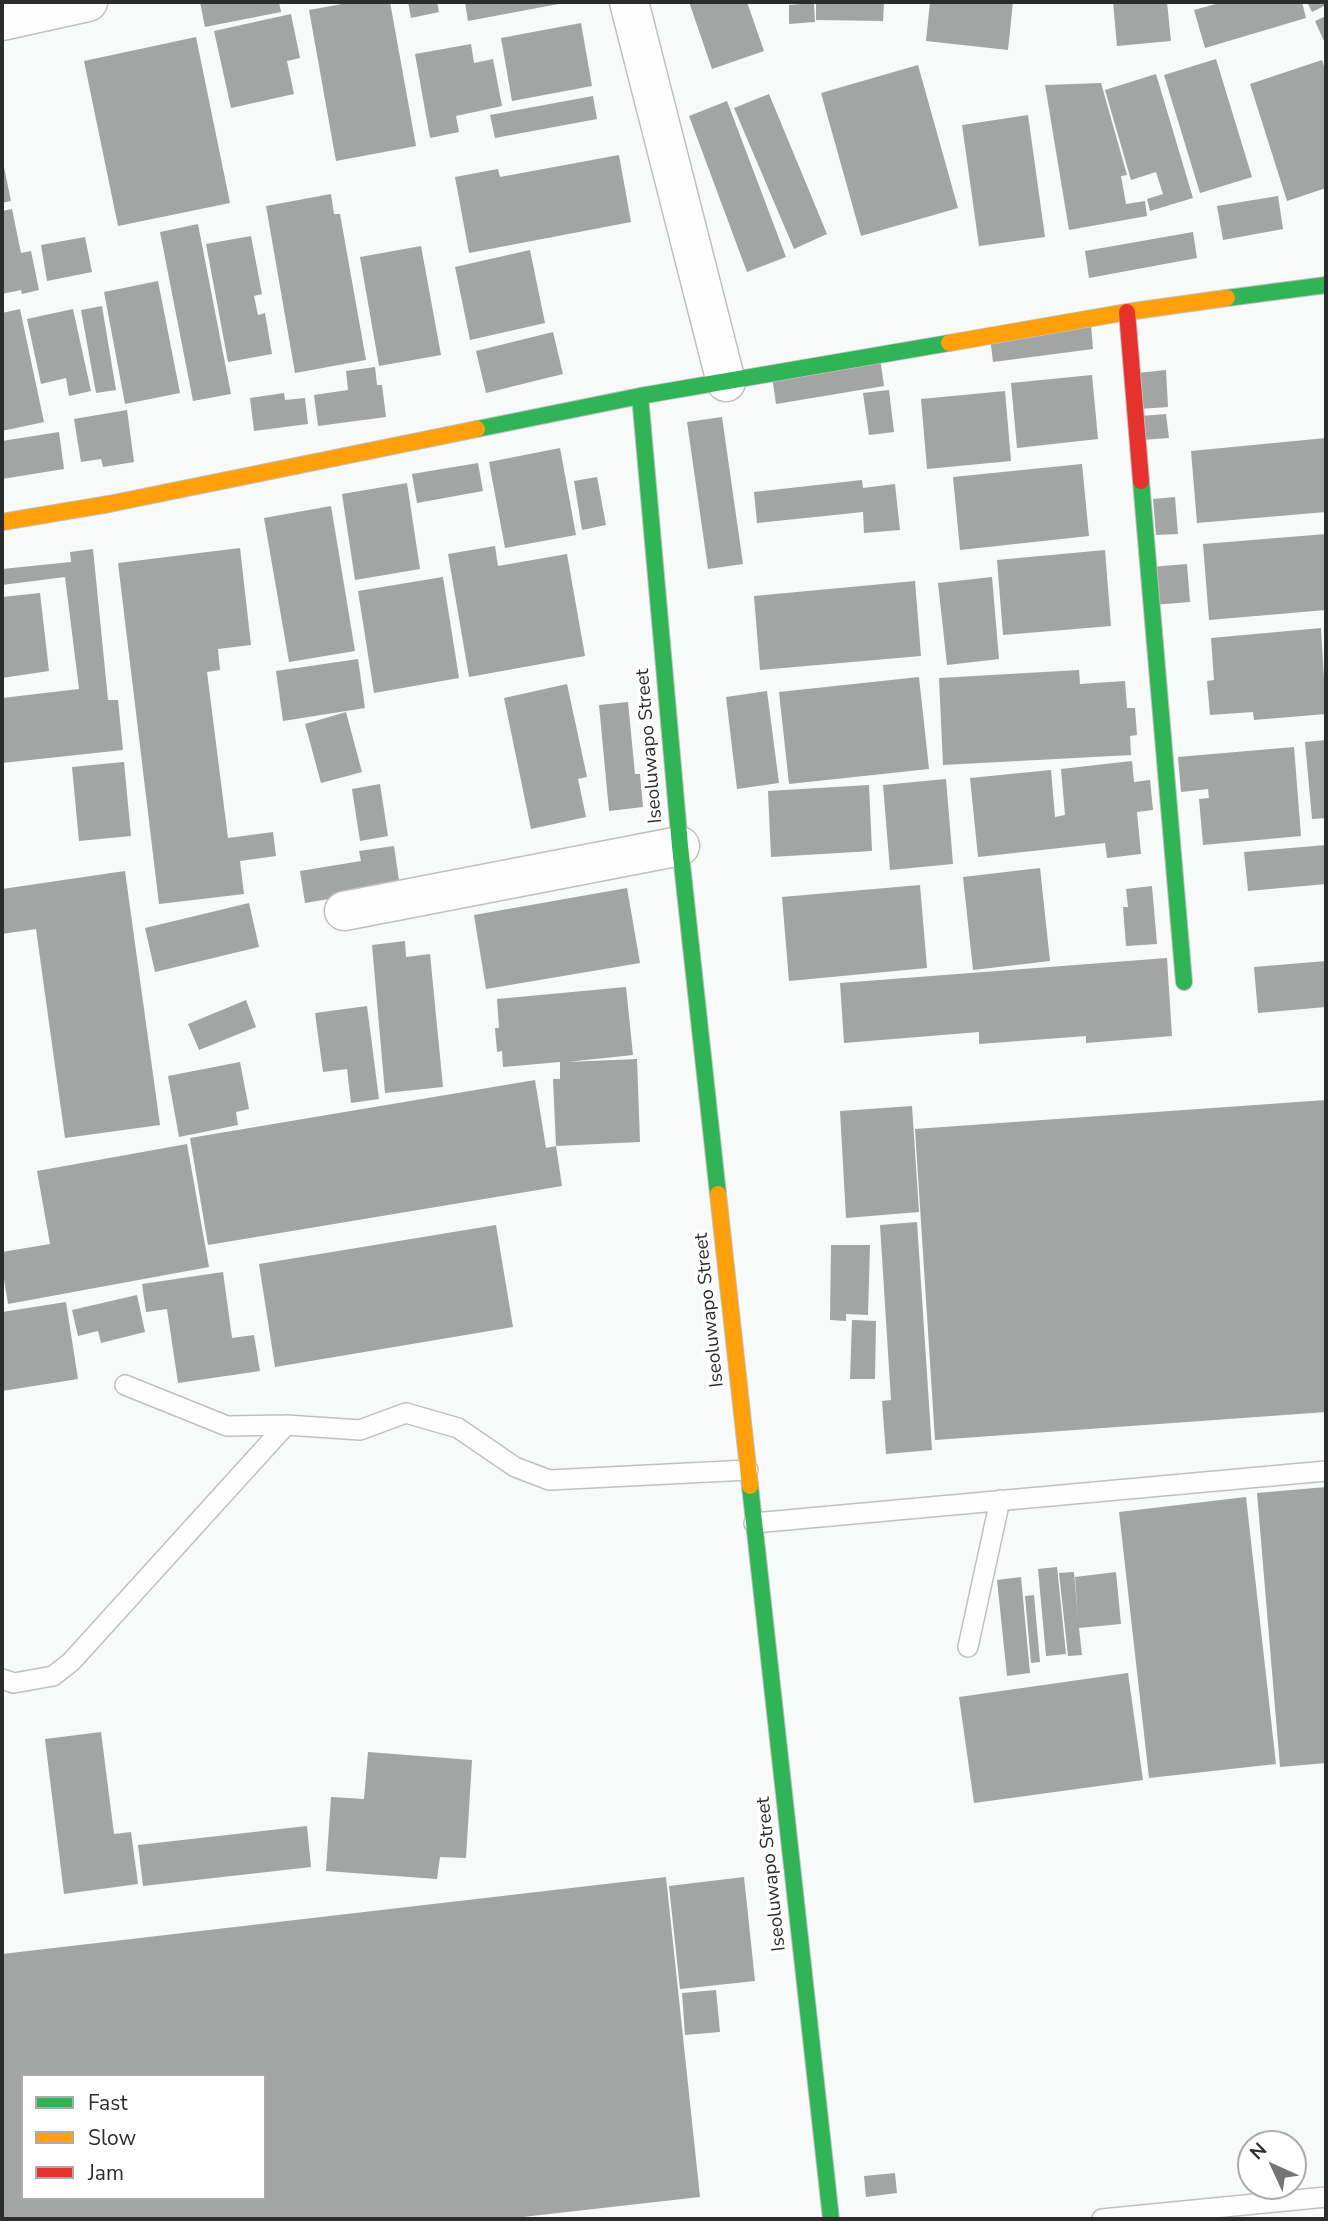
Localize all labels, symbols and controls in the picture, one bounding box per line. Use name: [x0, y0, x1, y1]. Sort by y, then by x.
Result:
street label: Iseoluwapo Street: [632, 668, 668, 824]
street label: Iseoluwapo Street: [691, 1232, 729, 1388]
street label: Iseoluwapo Street: [753, 1796, 791, 1952]
legend: [21, 2074, 266, 2200]
text: Fast: [88, 2089, 128, 2117]
text: Slow: [88, 2124, 136, 2152]
north arrow: [1237, 2130, 1307, 2200]
text: N: [1244, 2137, 1273, 2166]
text: Jam: [88, 2159, 124, 2187]

